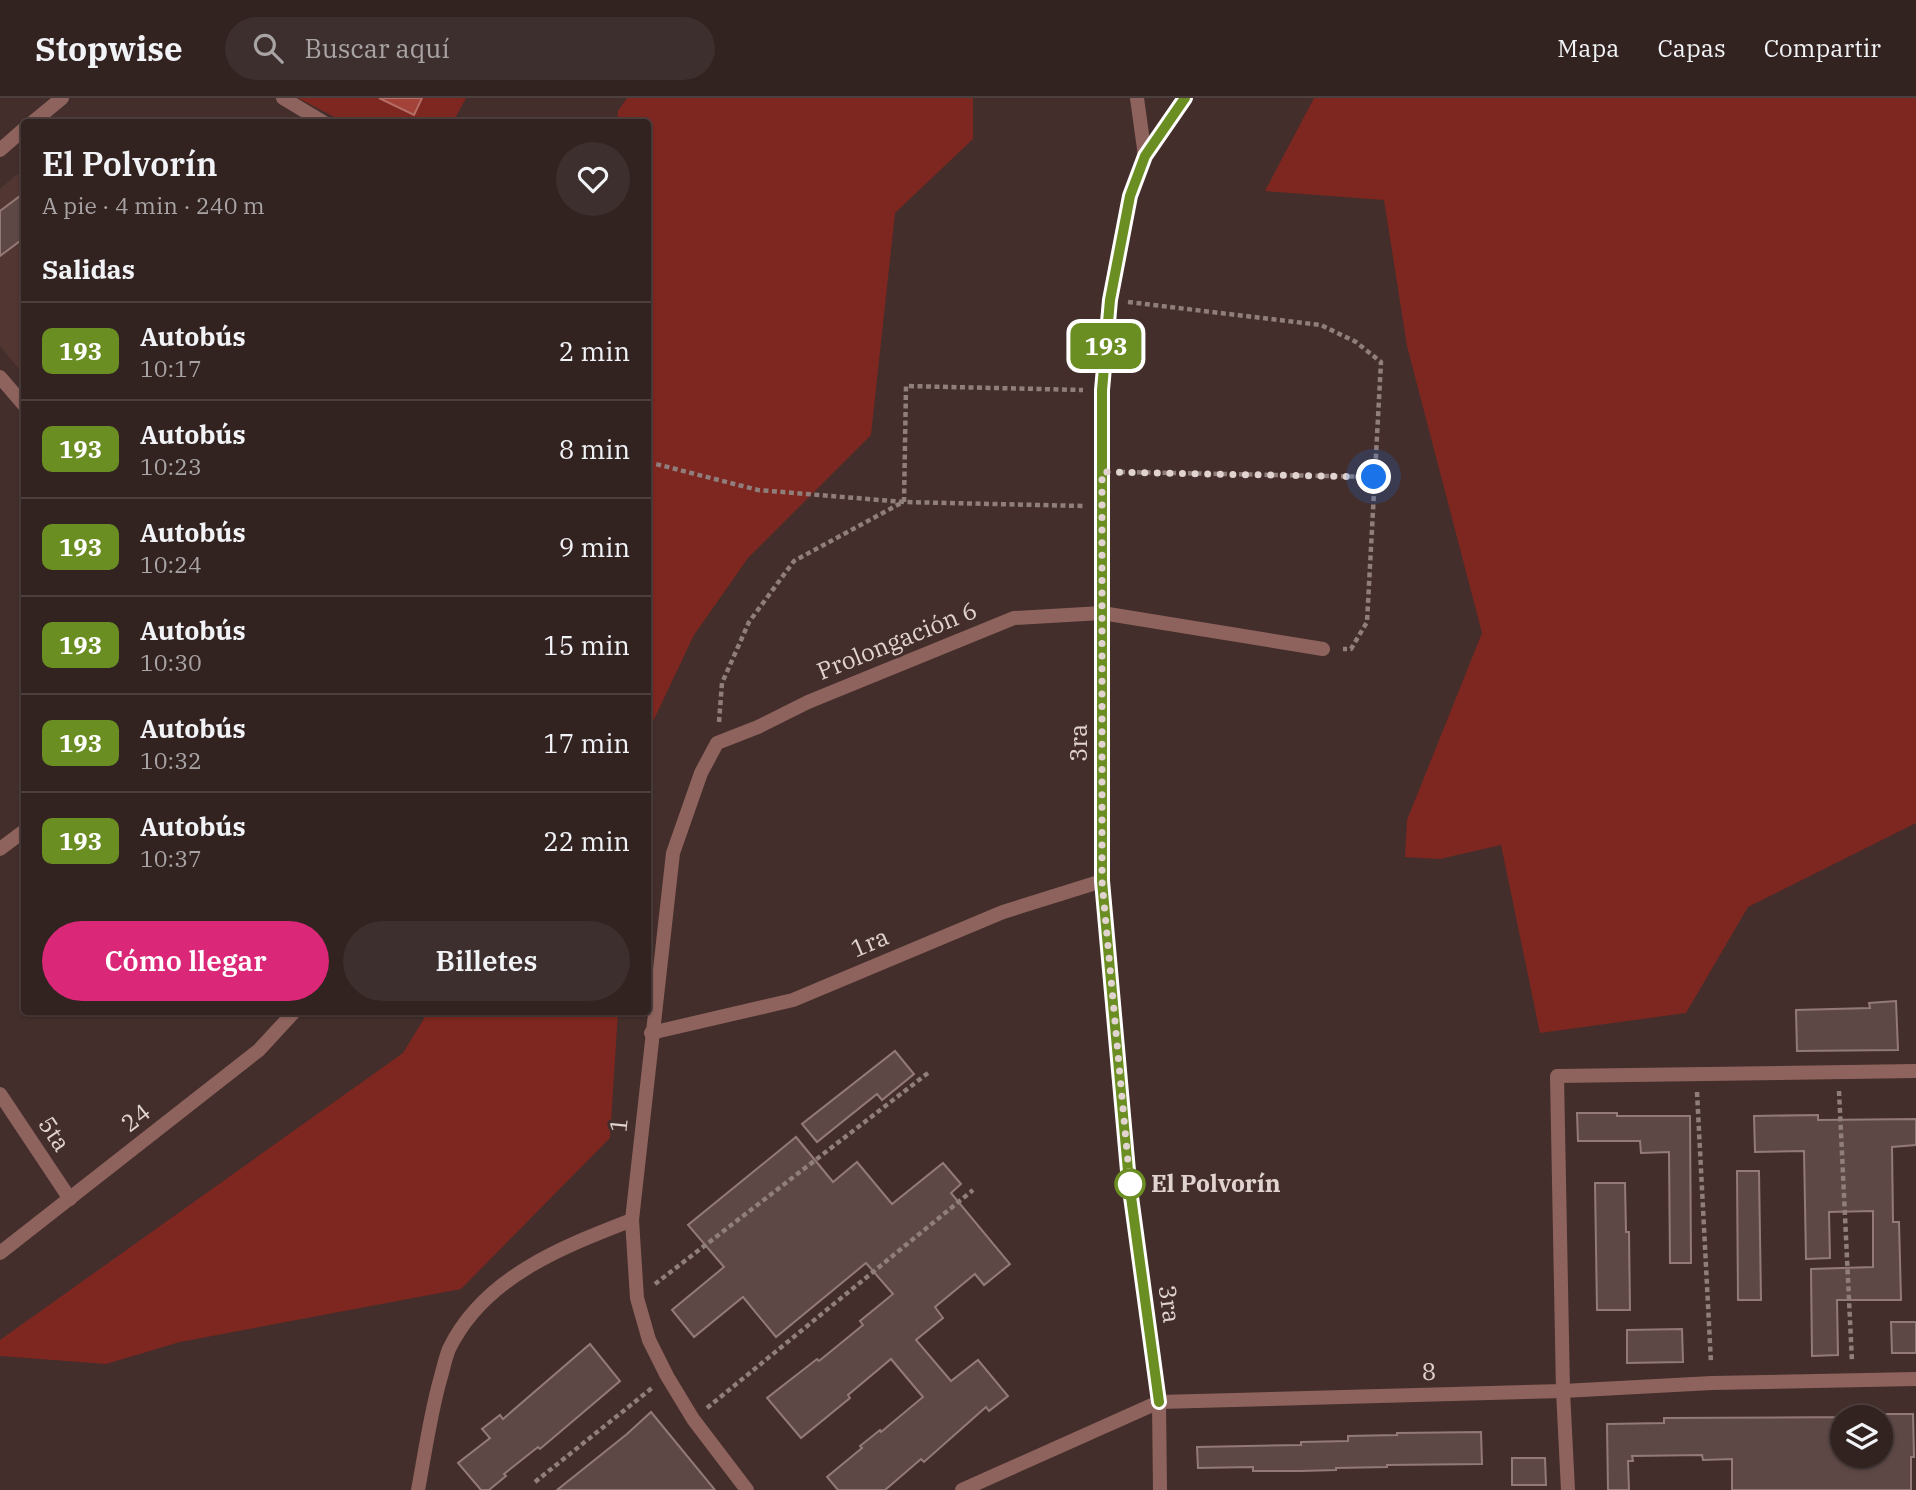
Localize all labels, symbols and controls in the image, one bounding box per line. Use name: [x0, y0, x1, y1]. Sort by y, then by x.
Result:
search box: [225, 17, 715, 80]
text: Stopwise: [35, 27, 183, 70]
icon: search: [249, 29, 287, 67]
text: Buscar aquí: [305, 31, 450, 65]
text: Mapa: [1557, 32, 1619, 64]
text: Capas: [1657, 32, 1726, 64]
text: Compartir: [1764, 32, 1881, 64]
text: El Polvorín: [42, 142, 217, 185]
button: heart: [556, 142, 630, 216]
text: A pie · 4 min · 240 m: [42, 190, 265, 220]
text: Salidas: [42, 252, 135, 286]
text: Autobús: [140, 319, 246, 353]
line badge: 193: [1066, 323, 1146, 369]
text: 193: [1084, 330, 1128, 362]
text: 2 min: [559, 334, 630, 368]
text: 193: [59, 335, 102, 367]
text: 10:17: [140, 353, 202, 383]
text: Autobús: [140, 417, 246, 451]
text: 8 min: [559, 432, 630, 466]
text: 193: [59, 433, 102, 465]
text: 10:23: [140, 451, 202, 481]
your location: [1356, 459, 1391, 494]
text: Autobús: [140, 515, 246, 549]
text: 9 min: [559, 530, 630, 564]
text: 193: [59, 531, 102, 563]
text: 10:24: [140, 549, 202, 579]
street label: Prolongación 6: [812, 593, 981, 687]
text: Autobús: [140, 613, 246, 647]
text: 15 min: [543, 628, 630, 662]
text: 193: [59, 629, 102, 661]
text: 10:30: [140, 647, 202, 677]
text: Autobús: [140, 711, 246, 745]
street label: 3ra: [1062, 724, 1094, 762]
text: 17 min: [543, 726, 630, 760]
text: 193: [59, 727, 102, 759]
text: 10:32: [140, 745, 202, 775]
text: Autobús: [140, 809, 246, 843]
text: 22 min: [543, 824, 630, 858]
text: 193: [59, 825, 102, 857]
text: 10:37: [140, 843, 202, 873]
street label: 1ra: [846, 920, 893, 964]
button: Cómo llegar: [42, 921, 329, 1001]
button: Billetes: [343, 921, 630, 1001]
street label: 24: [114, 1096, 157, 1139]
street label: 5ta: [32, 1110, 78, 1157]
street label: 1: [601, 1116, 635, 1134]
place label: El Polvorín: [1151, 1167, 1281, 1199]
marker: El Polvorín: [1115, 1169, 1145, 1199]
street label: 3ra: [1151, 1283, 1188, 1325]
street label: 8: [1421, 1355, 1437, 1387]
map controls: [1830, 1405, 1893, 1468]
button: layers: [1830, 1405, 1893, 1468]

